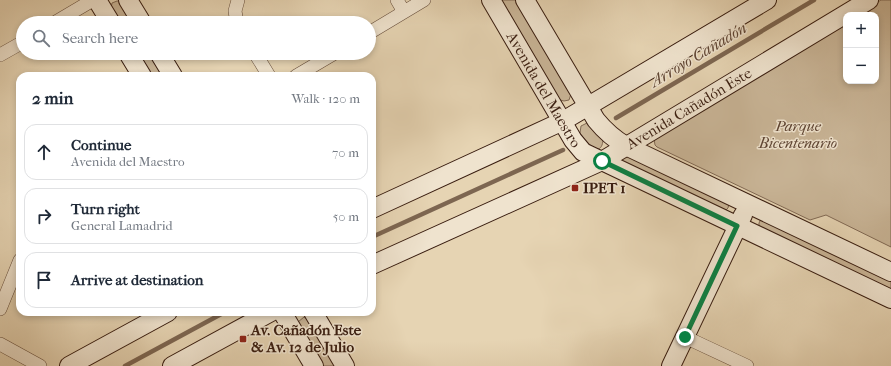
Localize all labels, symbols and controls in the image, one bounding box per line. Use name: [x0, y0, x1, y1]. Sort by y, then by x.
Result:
map controls: [843, 12, 879, 84]
button: +: [843, 12, 879, 48]
search box: [16, 16, 376, 60]
water label: Arroyo Cañadón: [645, 18, 750, 92]
icon: search: [30, 27, 52, 49]
street label: Avenida del Maestro: [502, 28, 585, 152]
text: Search here: [62, 29, 138, 47]
button: −: [843, 48, 879, 84]
street label: Avenida Cañadón Este: [622, 64, 755, 154]
text: 2 min: [32, 88, 73, 108]
text: Walk · 120 m: [292, 91, 360, 106]
park label: Parque Bicentenario: [758, 117, 837, 152]
text: Continue: [71, 136, 131, 154]
icon: ahead: [33, 141, 55, 163]
text: 70 m: [332, 145, 359, 160]
route start: [593, 152, 611, 170]
text: Avenida del Maestro: [71, 154, 185, 169]
place label: IPET 1: [583, 179, 626, 197]
marker: IPET 1: [570, 183, 580, 193]
text: Turn right: [71, 200, 140, 218]
icon: right: [33, 205, 55, 227]
text: 50 m: [333, 209, 359, 224]
text: General Lamadrid: [71, 218, 173, 233]
icon: arrive: [33, 269, 55, 291]
text: Arrive at destination: [71, 271, 203, 289]
place label: Av. Cañadón Este & Av. 12 de Julio: [250, 321, 362, 356]
route end: [676, 328, 694, 346]
marker: Av. Cañadón Este & Av. 12 de Julio: [238, 334, 248, 344]

